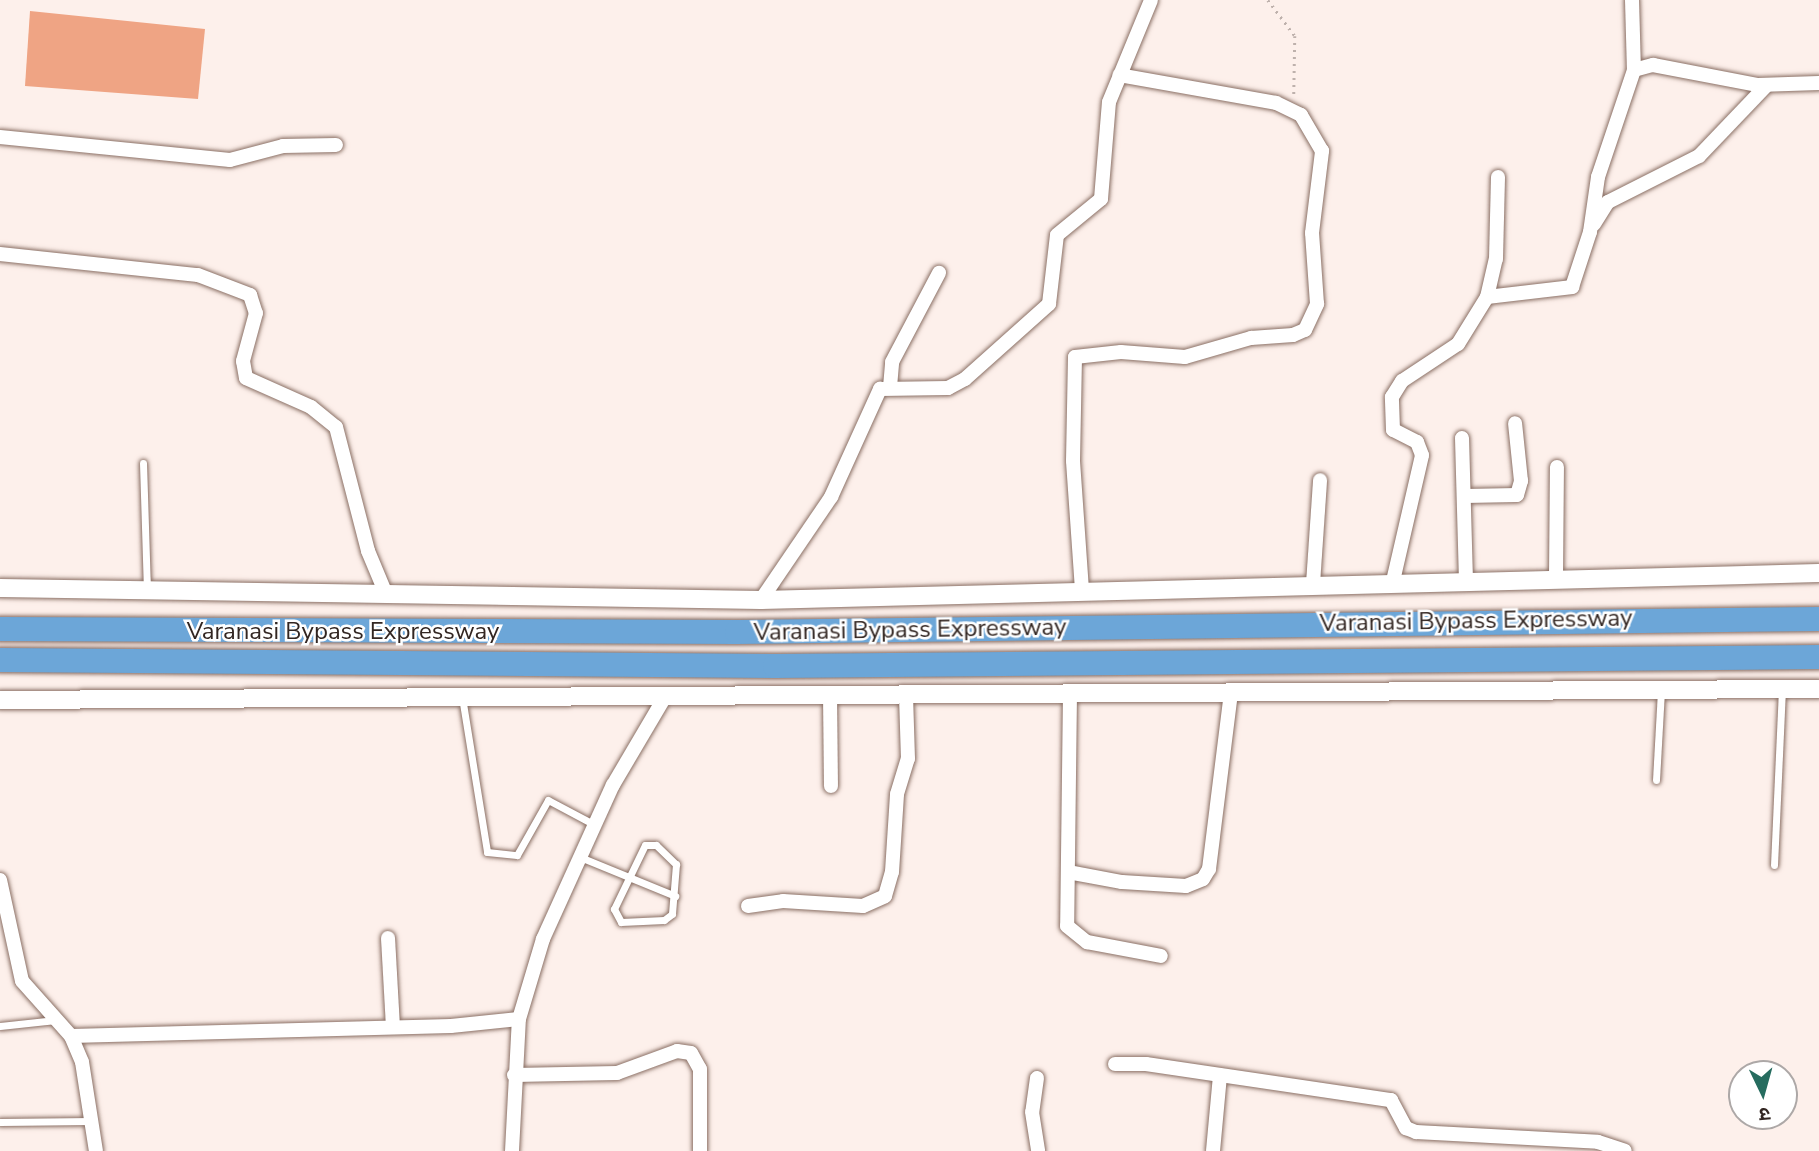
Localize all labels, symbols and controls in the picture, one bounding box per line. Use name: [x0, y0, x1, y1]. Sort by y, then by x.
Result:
street label: Varanasi Bypass Expressway: [1319, 604, 1633, 638]
street label: Varanasi Bypass Expressway: [753, 613, 1067, 647]
street label: Varanasi Bypass Expressway: [187, 618, 499, 646]
north arrow: [1728, 1060, 1798, 1130]
text: उ: [1758, 1100, 1771, 1127]

